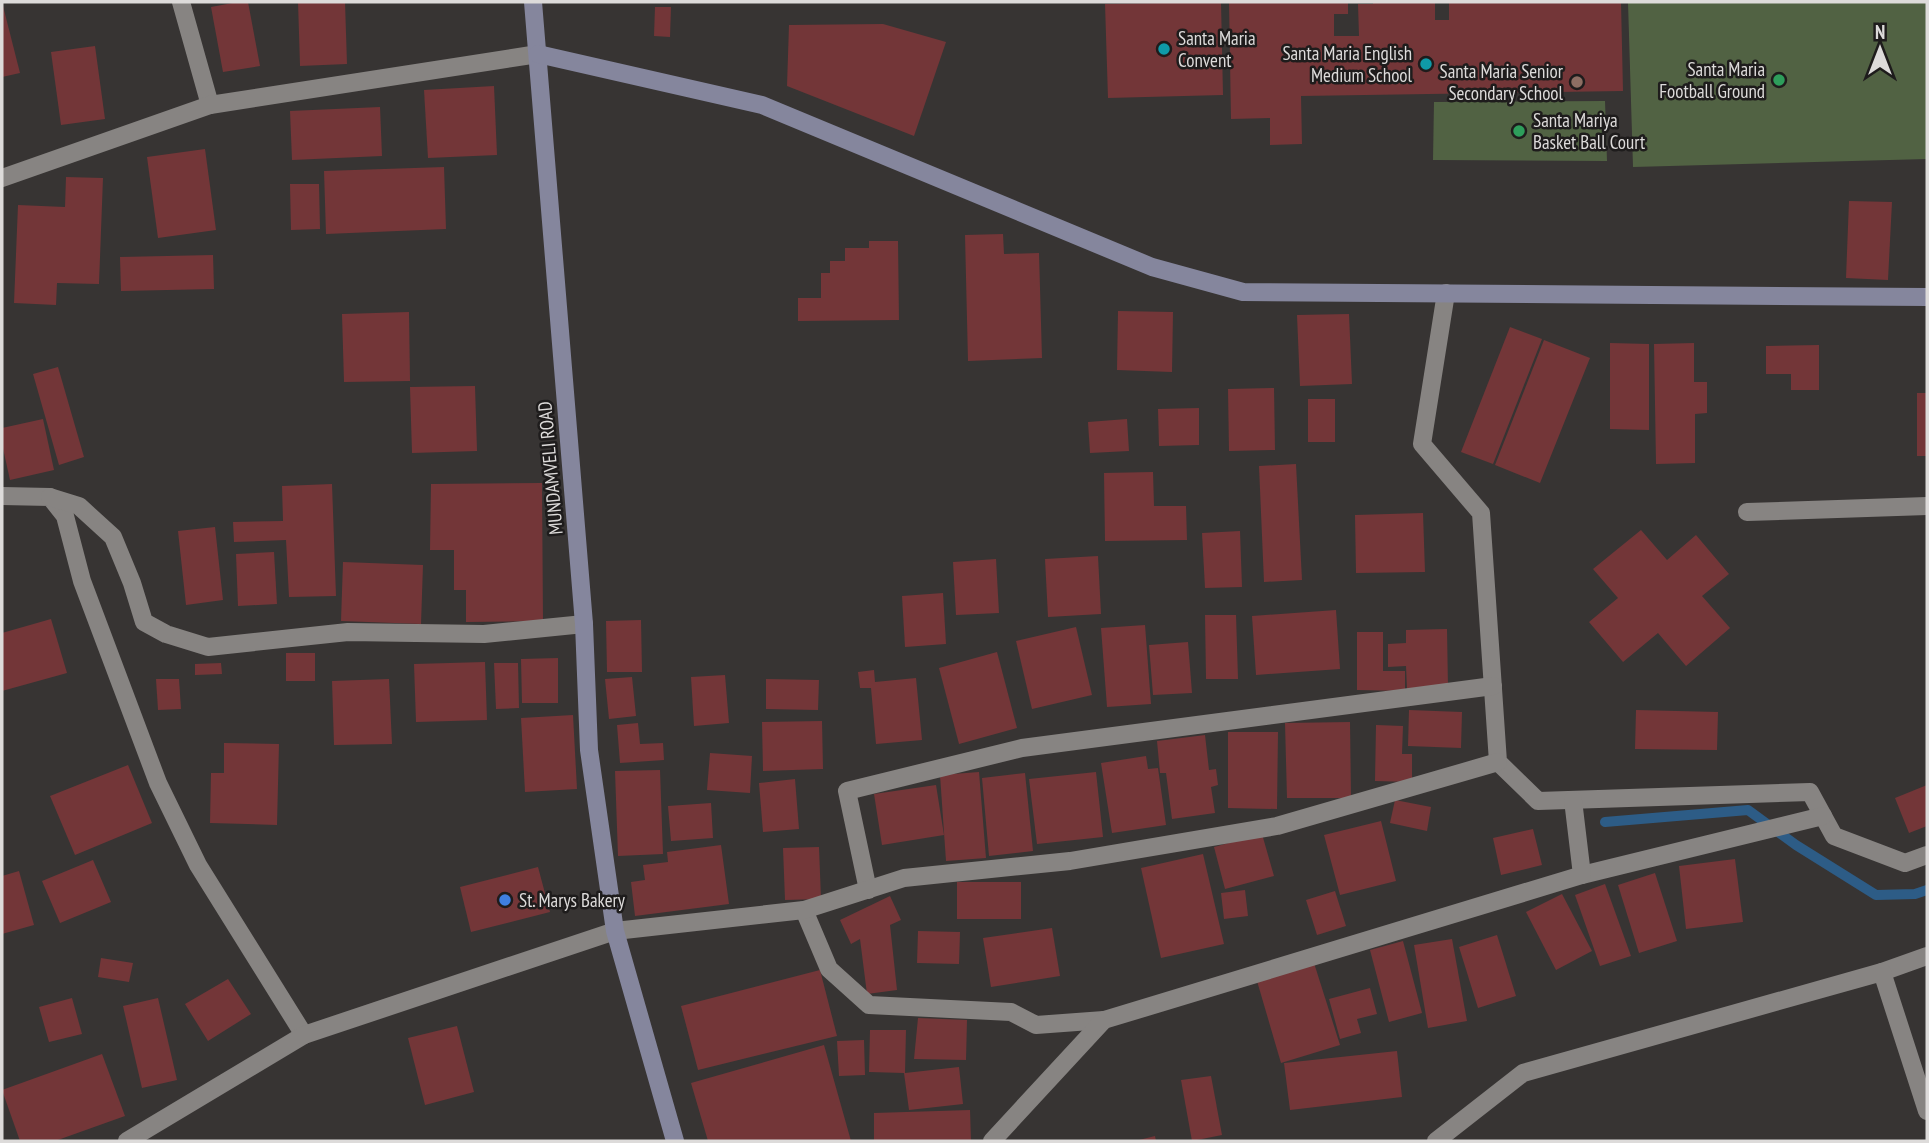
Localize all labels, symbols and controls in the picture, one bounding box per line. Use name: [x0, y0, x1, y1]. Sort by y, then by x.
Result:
north arrow: [1845, 14, 1915, 84]
text: N: [1875, 20, 1885, 44]
place label: Santa Maria Convent: [1178, 26, 1256, 72]
marker: Santa Maria Convent: [1156, 41, 1172, 57]
place label: Santa Maria English Medium School: [1282, 41, 1413, 87]
marker: Santa Maria English Medium School: [1418, 56, 1434, 72]
place label: Santa Maria Football Ground: [1659, 57, 1765, 103]
place label: Santa Maria Senior Secondary School: [1440, 59, 1564, 105]
marker: Santa Maria Football Ground: [1771, 72, 1787, 88]
marker: Santa Maria Senior Secondary School: [1569, 74, 1585, 90]
place label: Santa Mariya Basket Ball Court: [1533, 108, 1646, 154]
marker: Santa Mariya Basket Ball Court: [1511, 123, 1527, 139]
street label: MUNDAMVELI ROAD: [532, 400, 568, 536]
place label: St. Marys Bakery: [519, 888, 626, 912]
marker: St. Marys Bakery: [497, 892, 513, 908]

